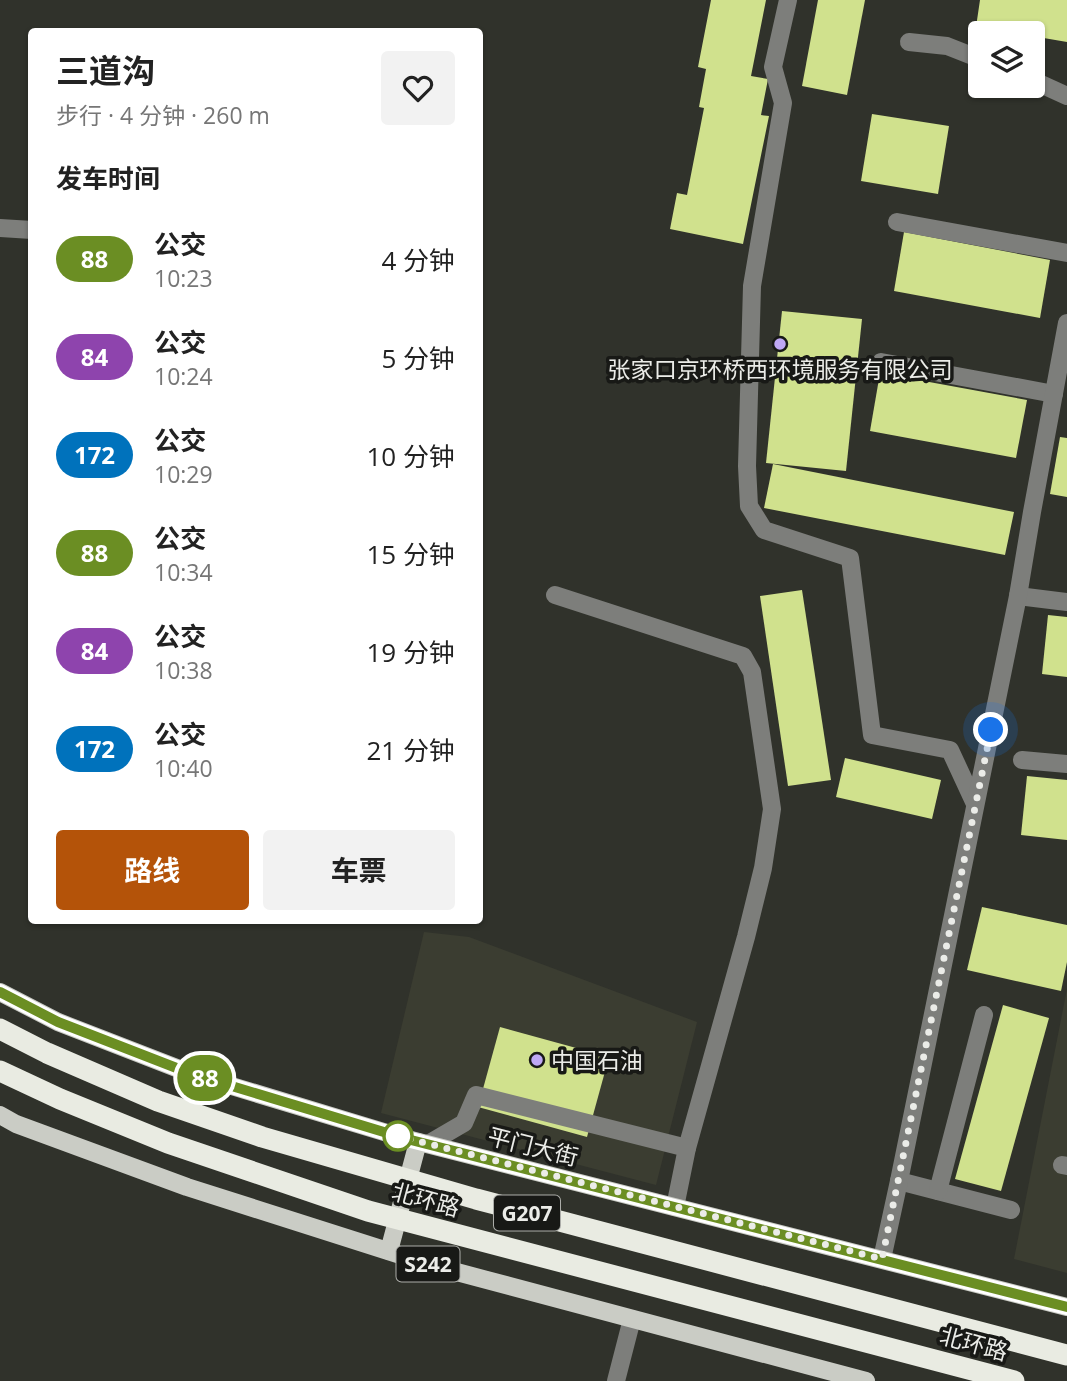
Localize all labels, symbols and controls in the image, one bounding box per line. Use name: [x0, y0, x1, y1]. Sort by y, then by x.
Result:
map controls: [968, 21, 1045, 98]
button: layers: [968, 21, 1045, 98]
text: 三道沟: [56, 48, 155, 93]
button: heart: [381, 51, 455, 125]
text: 步行 · 4 分钟 · 260 m: [56, 99, 270, 131]
text: 发车时间: [56, 160, 160, 196]
text: 公交: [154, 226, 206, 262]
text: 88: [81, 242, 108, 275]
text: 4 分钟: [381, 242, 455, 278]
text: 10:23: [154, 262, 213, 294]
text: 公交: [154, 324, 206, 360]
marker: 张家口京环桥西环境服务有限公司: [772, 336, 788, 352]
text: 84: [81, 340, 108, 373]
text: 5 分钟: [381, 340, 455, 376]
place label: 张家口京环桥西环境服务有限公司: [608, 353, 953, 385]
text: 10:24: [154, 360, 213, 392]
text: 公交: [154, 422, 206, 458]
text: 172: [74, 438, 115, 471]
text: 10 分钟: [367, 438, 455, 474]
text: 10:29: [154, 458, 213, 490]
text: 公交: [154, 520, 206, 556]
text: 88: [81, 536, 108, 569]
text: 15 分钟: [367, 536, 455, 572]
text: 10:34: [154, 556, 213, 588]
text: 公交: [154, 618, 206, 654]
text: 84: [81, 634, 108, 667]
text: 19 分钟: [367, 634, 455, 670]
text: 10:38: [154, 654, 213, 686]
your location: [973, 712, 1008, 747]
text: 公交: [154, 716, 206, 752]
text: 172: [74, 732, 115, 765]
text: 21 分钟: [367, 732, 455, 768]
text: 10:40: [154, 752, 213, 784]
button: 路线: [56, 830, 249, 910]
button: 车票: [263, 830, 455, 910]
place label: 中国石油: [551, 1044, 643, 1076]
marker: 中国石油: [529, 1052, 545, 1068]
line badge: 88: [174, 1055, 236, 1101]
text: 88: [191, 1061, 219, 1094]
street label: 平门大街: [484, 1119, 582, 1173]
unlabelled marker: [383, 1121, 413, 1151]
street label: 北环路: [389, 1175, 463, 1223]
road number: G207: [494, 1196, 560, 1230]
road number: S242: [396, 1246, 460, 1282]
street label: 北环路: [937, 1319, 1011, 1367]

